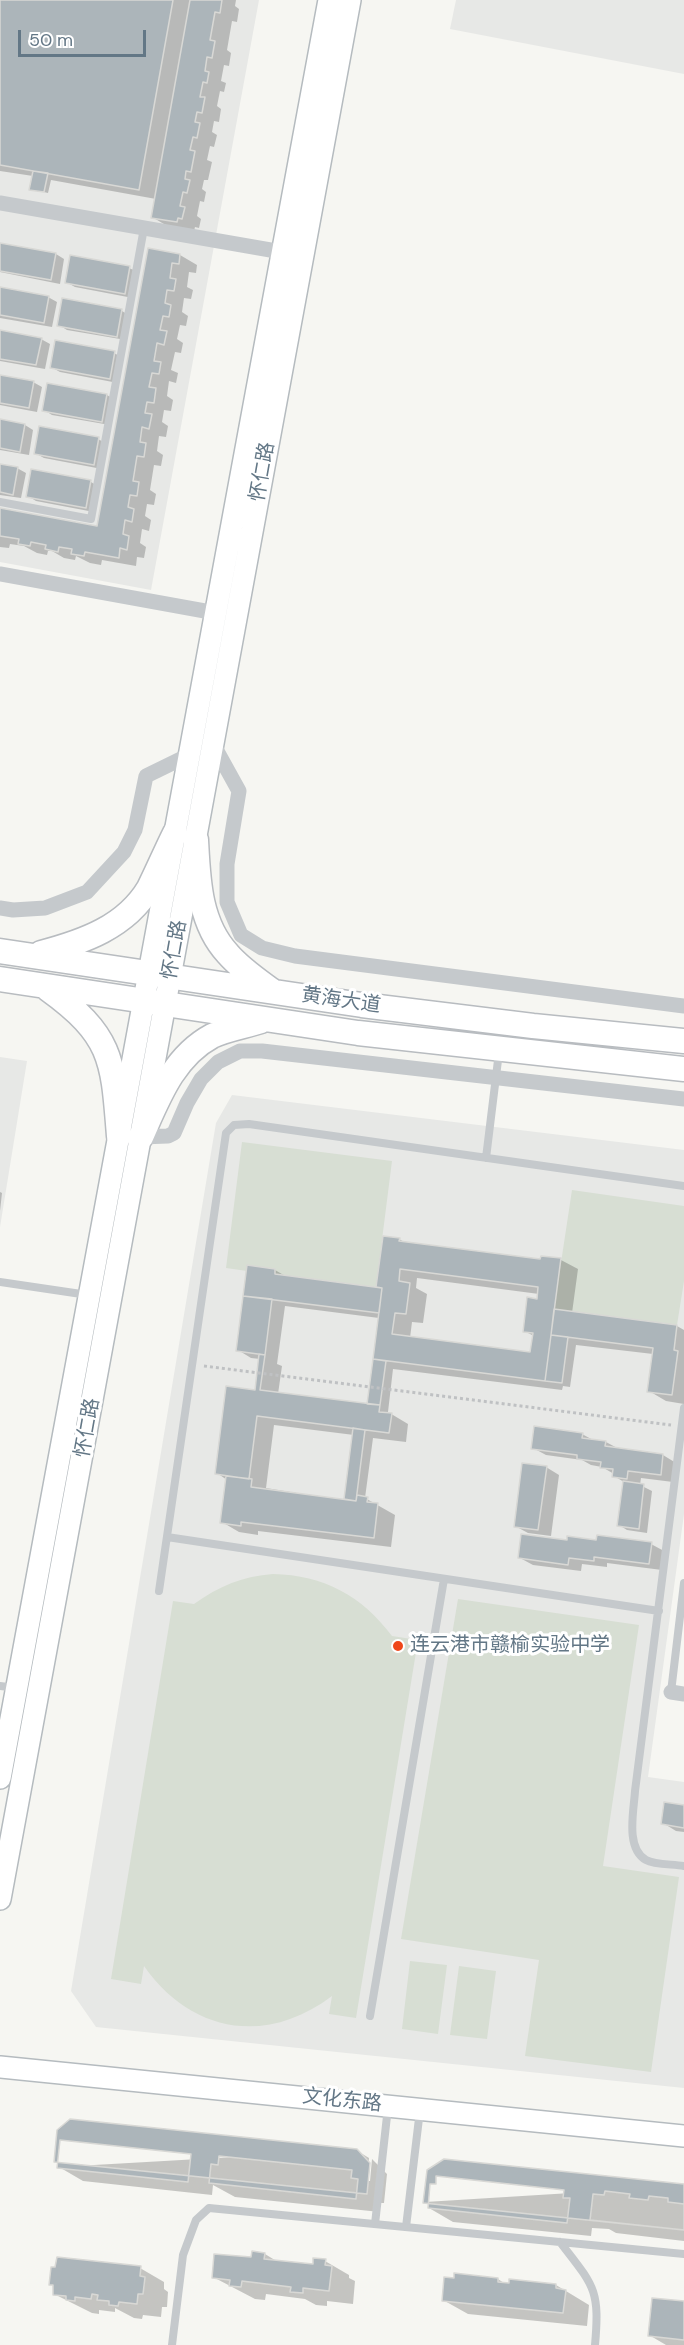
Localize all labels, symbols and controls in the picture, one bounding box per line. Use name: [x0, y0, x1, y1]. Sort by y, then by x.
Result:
scale bar: [21, 18, 148, 56]
text: 50 m: [29, 28, 73, 52]
street label: 怀仁路: [246, 440, 280, 504]
street label: 怀仁路: [158, 918, 192, 982]
street label: 黄海大道: [300, 984, 382, 1018]
street label: 怀仁路: [71, 1396, 105, 1460]
place label: 连云港市赣榆实验中学: [410, 1634, 610, 1658]
marker: 连云港市赣榆实验中学: [391, 1639, 405, 1653]
street label: 文化东路: [301, 2085, 383, 2117]

